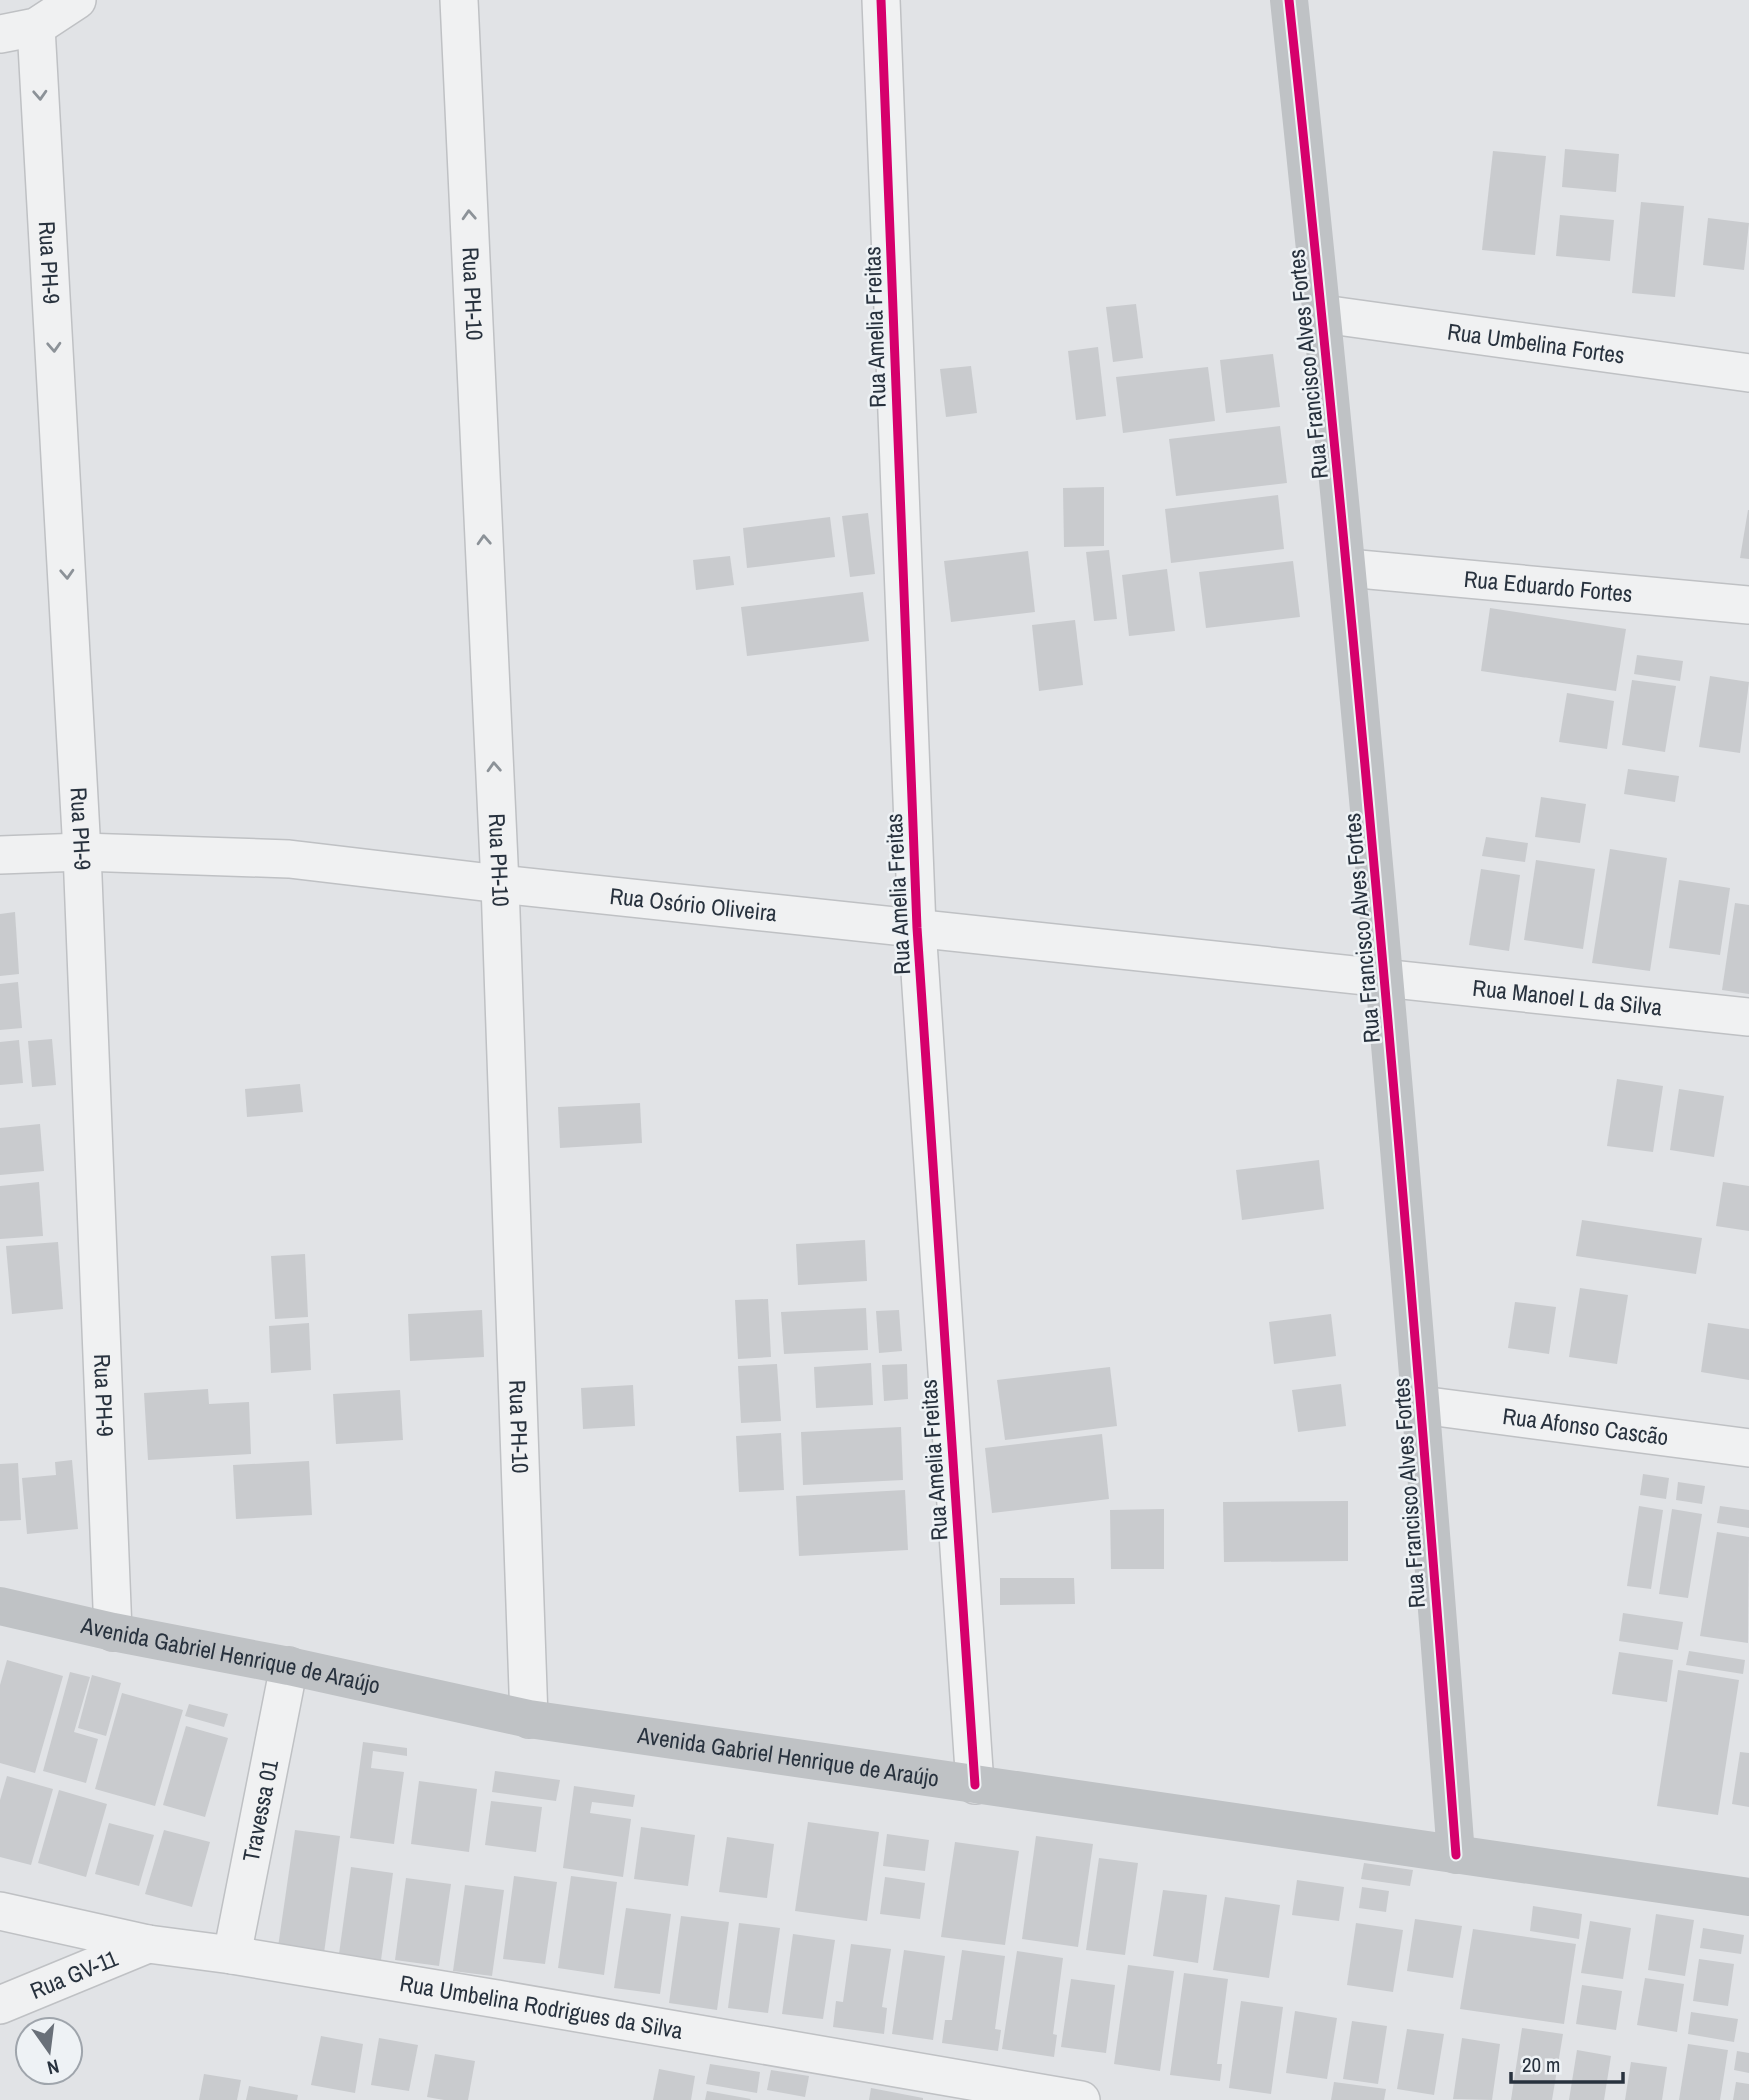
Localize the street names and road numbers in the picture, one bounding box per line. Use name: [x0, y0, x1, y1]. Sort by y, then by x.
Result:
street label: Rua PH-9: [32, 220, 67, 305]
street label: Rua PH-10: [455, 246, 491, 341]
street label: Rua Amelia Freitas: [856, 246, 893, 408]
street label: Rua Francisco Alves Fortes: [1280, 248, 1335, 480]
street label: Rua Umbelina Fortes: [1446, 315, 1627, 371]
street label: Rua Eduardo Fortes: [1463, 563, 1634, 609]
street label: Rua PH-9: [63, 786, 99, 871]
street label: Rua Francisco Alves Fortes: [1336, 812, 1387, 1044]
street label: Rua PH-10: [482, 813, 517, 907]
street label: Rua Amelia Freitas: [878, 813, 917, 975]
street label: Rua Osório Oliveira: [608, 880, 779, 928]
street label: Rua Manoel L da Silva: [1471, 972, 1664, 1023]
street label: Rua PH-9: [87, 1353, 121, 1437]
street label: Rua Francisco Alves Fortes: [1385, 1377, 1432, 1609]
street label: Rua Amelia Freitas: [912, 1378, 955, 1542]
street label: Rua PH-10: [502, 1380, 536, 1474]
street label: Rua Afonso Cascão: [1501, 1400, 1670, 1452]
street label: Avenida Gabriel Henrique de Araújo: [78, 1609, 383, 1701]
street label: Avenida Gabriel Henrique de Araújo: [635, 1719, 941, 1794]
street label: Travessa 01: [235, 1757, 285, 1864]
street label: Rua GV-11: [25, 1942, 123, 2006]
street label: Rua Umbelina Rodrigues da Silva: [398, 1967, 686, 2046]

